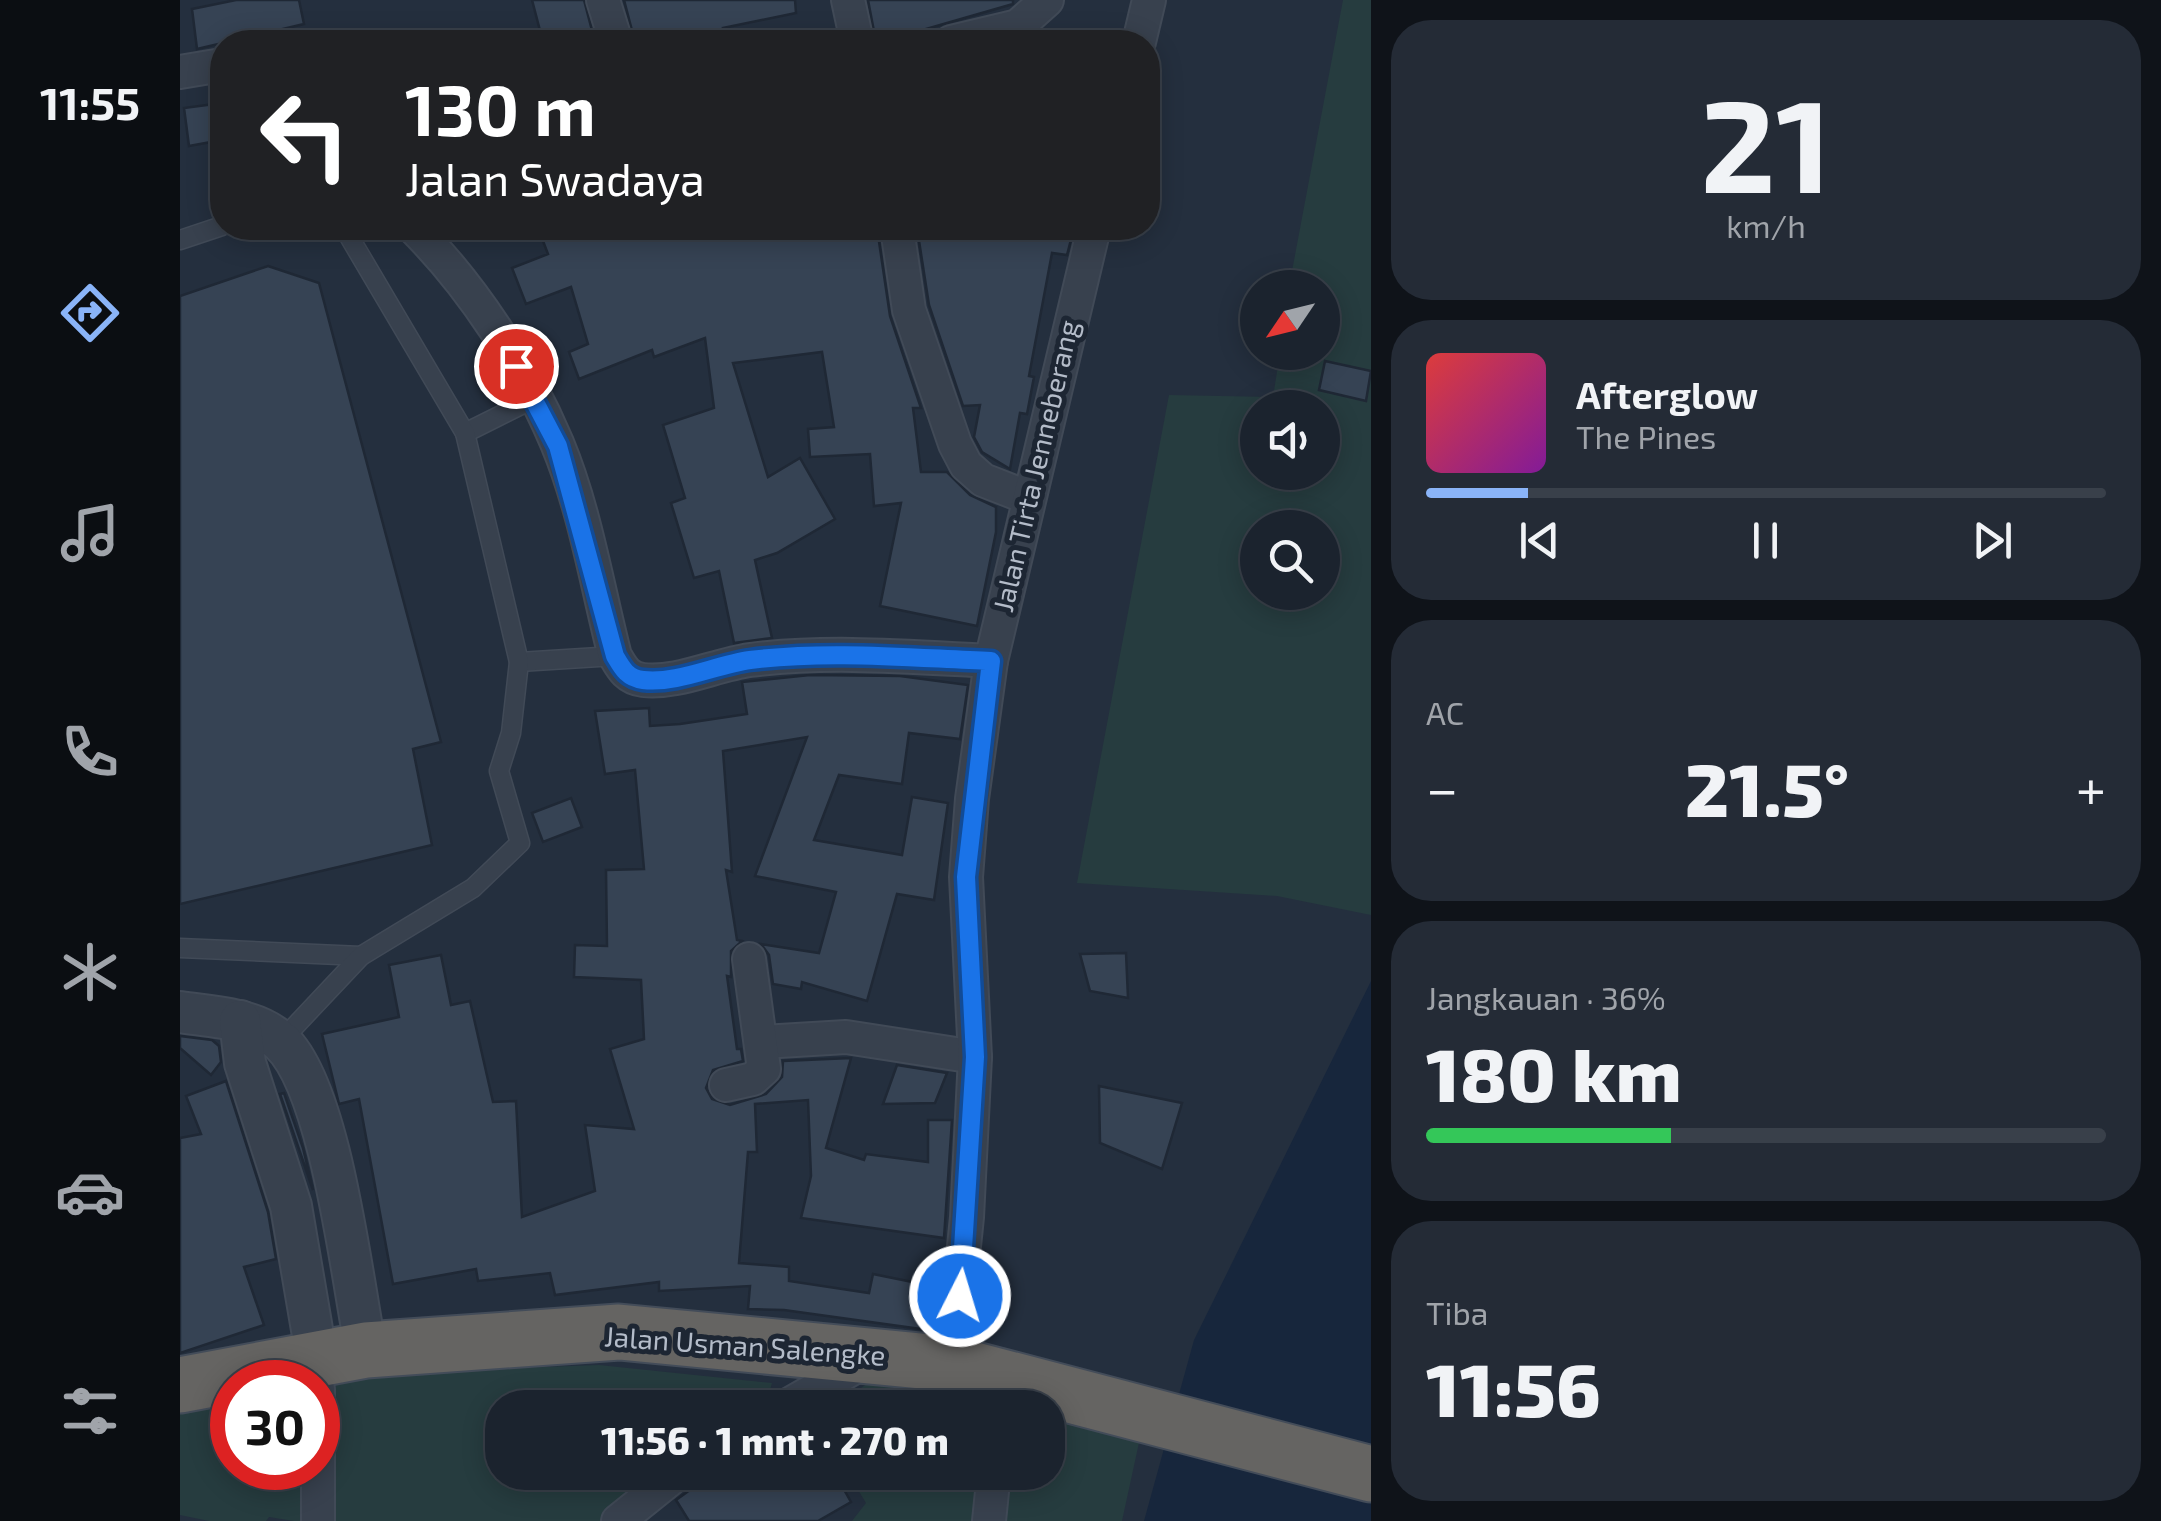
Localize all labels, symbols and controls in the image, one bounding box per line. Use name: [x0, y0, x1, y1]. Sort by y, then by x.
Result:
text: 21: [1700, 63, 1832, 219]
text: 130 m: [405, 66, 596, 150]
icon: left: [240, 70, 370, 200]
text: 11:55: [40, 75, 140, 129]
text: Jalan Swadaya: [405, 151, 705, 205]
text: km/h: [1726, 206, 1806, 244]
north arrow: [1240, 270, 1340, 370]
map controls: [1240, 270, 1340, 610]
icon: directions: [55, 278, 125, 348]
street label: Jalan Tirta Jenneberang: [985, 316, 1085, 615]
pin: [474, 324, 559, 409]
icon: arrive: [489, 339, 544, 394]
text: Afterglow: [1576, 371, 1758, 417]
button: sound: [1240, 390, 1340, 490]
text: The Pines: [1576, 417, 1716, 455]
icon: music: [55, 498, 125, 568]
button: search: [1240, 510, 1340, 610]
icon: previous: [1512, 513, 1567, 568]
icon: pause: [1738, 513, 1793, 568]
icon: next: [1965, 513, 2020, 568]
text: AC: [1426, 693, 1464, 731]
icon: phone: [55, 717, 125, 787]
text: 21.5°: [1685, 742, 1849, 832]
text: −: [1426, 754, 1458, 820]
text: +: [2076, 754, 2106, 820]
icon: climate: [55, 937, 125, 1007]
text: Jangkauan · 36%: [1426, 978, 1666, 1016]
text: 180 km: [1426, 1027, 1682, 1117]
icon: car: [55, 1157, 125, 1227]
position arrow: [908, 1244, 1012, 1348]
text: Tiba: [1426, 1293, 1488, 1331]
street label: Jalan Usman Salengke: [603, 1318, 887, 1372]
text: 11:56: [1426, 1342, 1601, 1432]
speed limit sign: 30: [210, 1360, 340, 1490]
icon: filters: [55, 1376, 125, 1446]
text: 11:56 · 1 mnt · 270 m: [601, 1417, 949, 1463]

